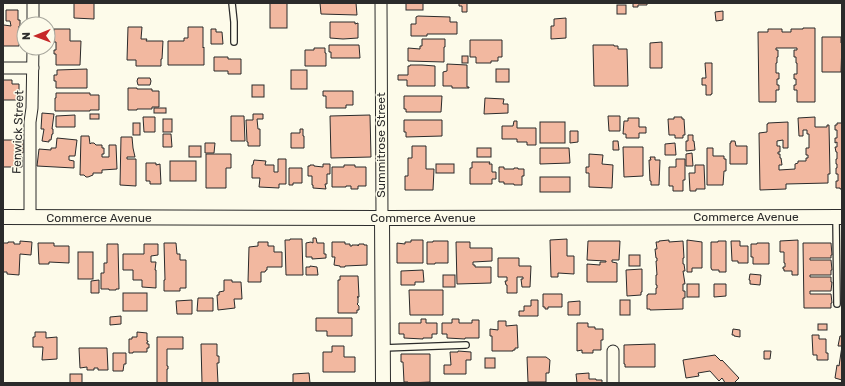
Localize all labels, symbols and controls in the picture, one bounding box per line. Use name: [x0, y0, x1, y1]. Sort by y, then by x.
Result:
north arrow: [16, 16, 56, 56]
text: N: [20, 32, 33, 40]
street label: Fenwick Street: [10, 90, 26, 174]
street label: Summitrose Street: [374, 92, 388, 198]
street label: Commerce Avenue: [693, 210, 799, 224]
street label: Commerce Avenue: [46, 211, 152, 225]
street label: Commerce Avenue: [370, 211, 476, 225]

